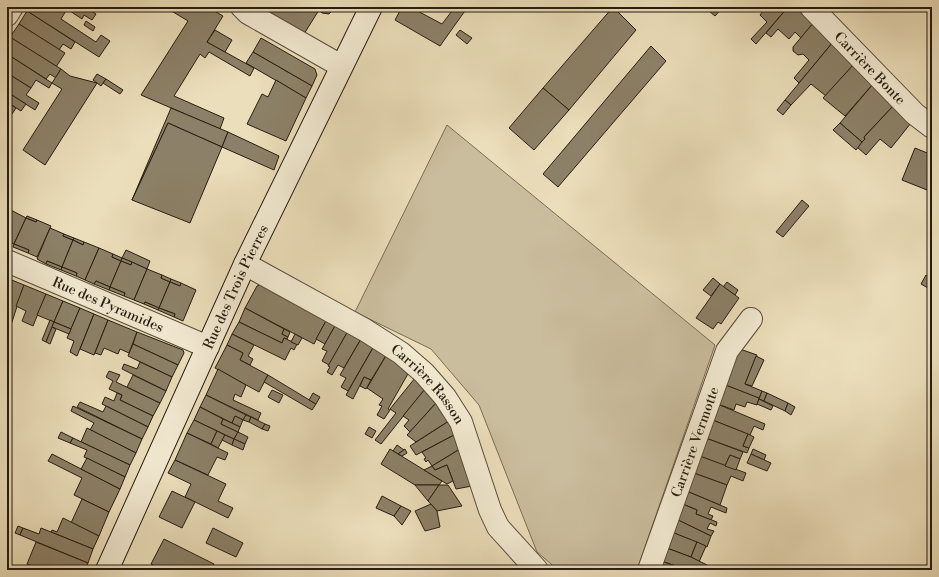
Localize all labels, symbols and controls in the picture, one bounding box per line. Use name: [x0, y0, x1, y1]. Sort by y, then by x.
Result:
street label: Carrière Bonte: [830, 28, 909, 109]
street label: Rue des Trois Pierres: [200, 222, 273, 352]
street label: Rue des Pyramides: [49, 273, 166, 337]
street label: Carrière Rasson: [387, 341, 468, 428]
street label: Carrière Vermotte: [668, 384, 724, 500]

